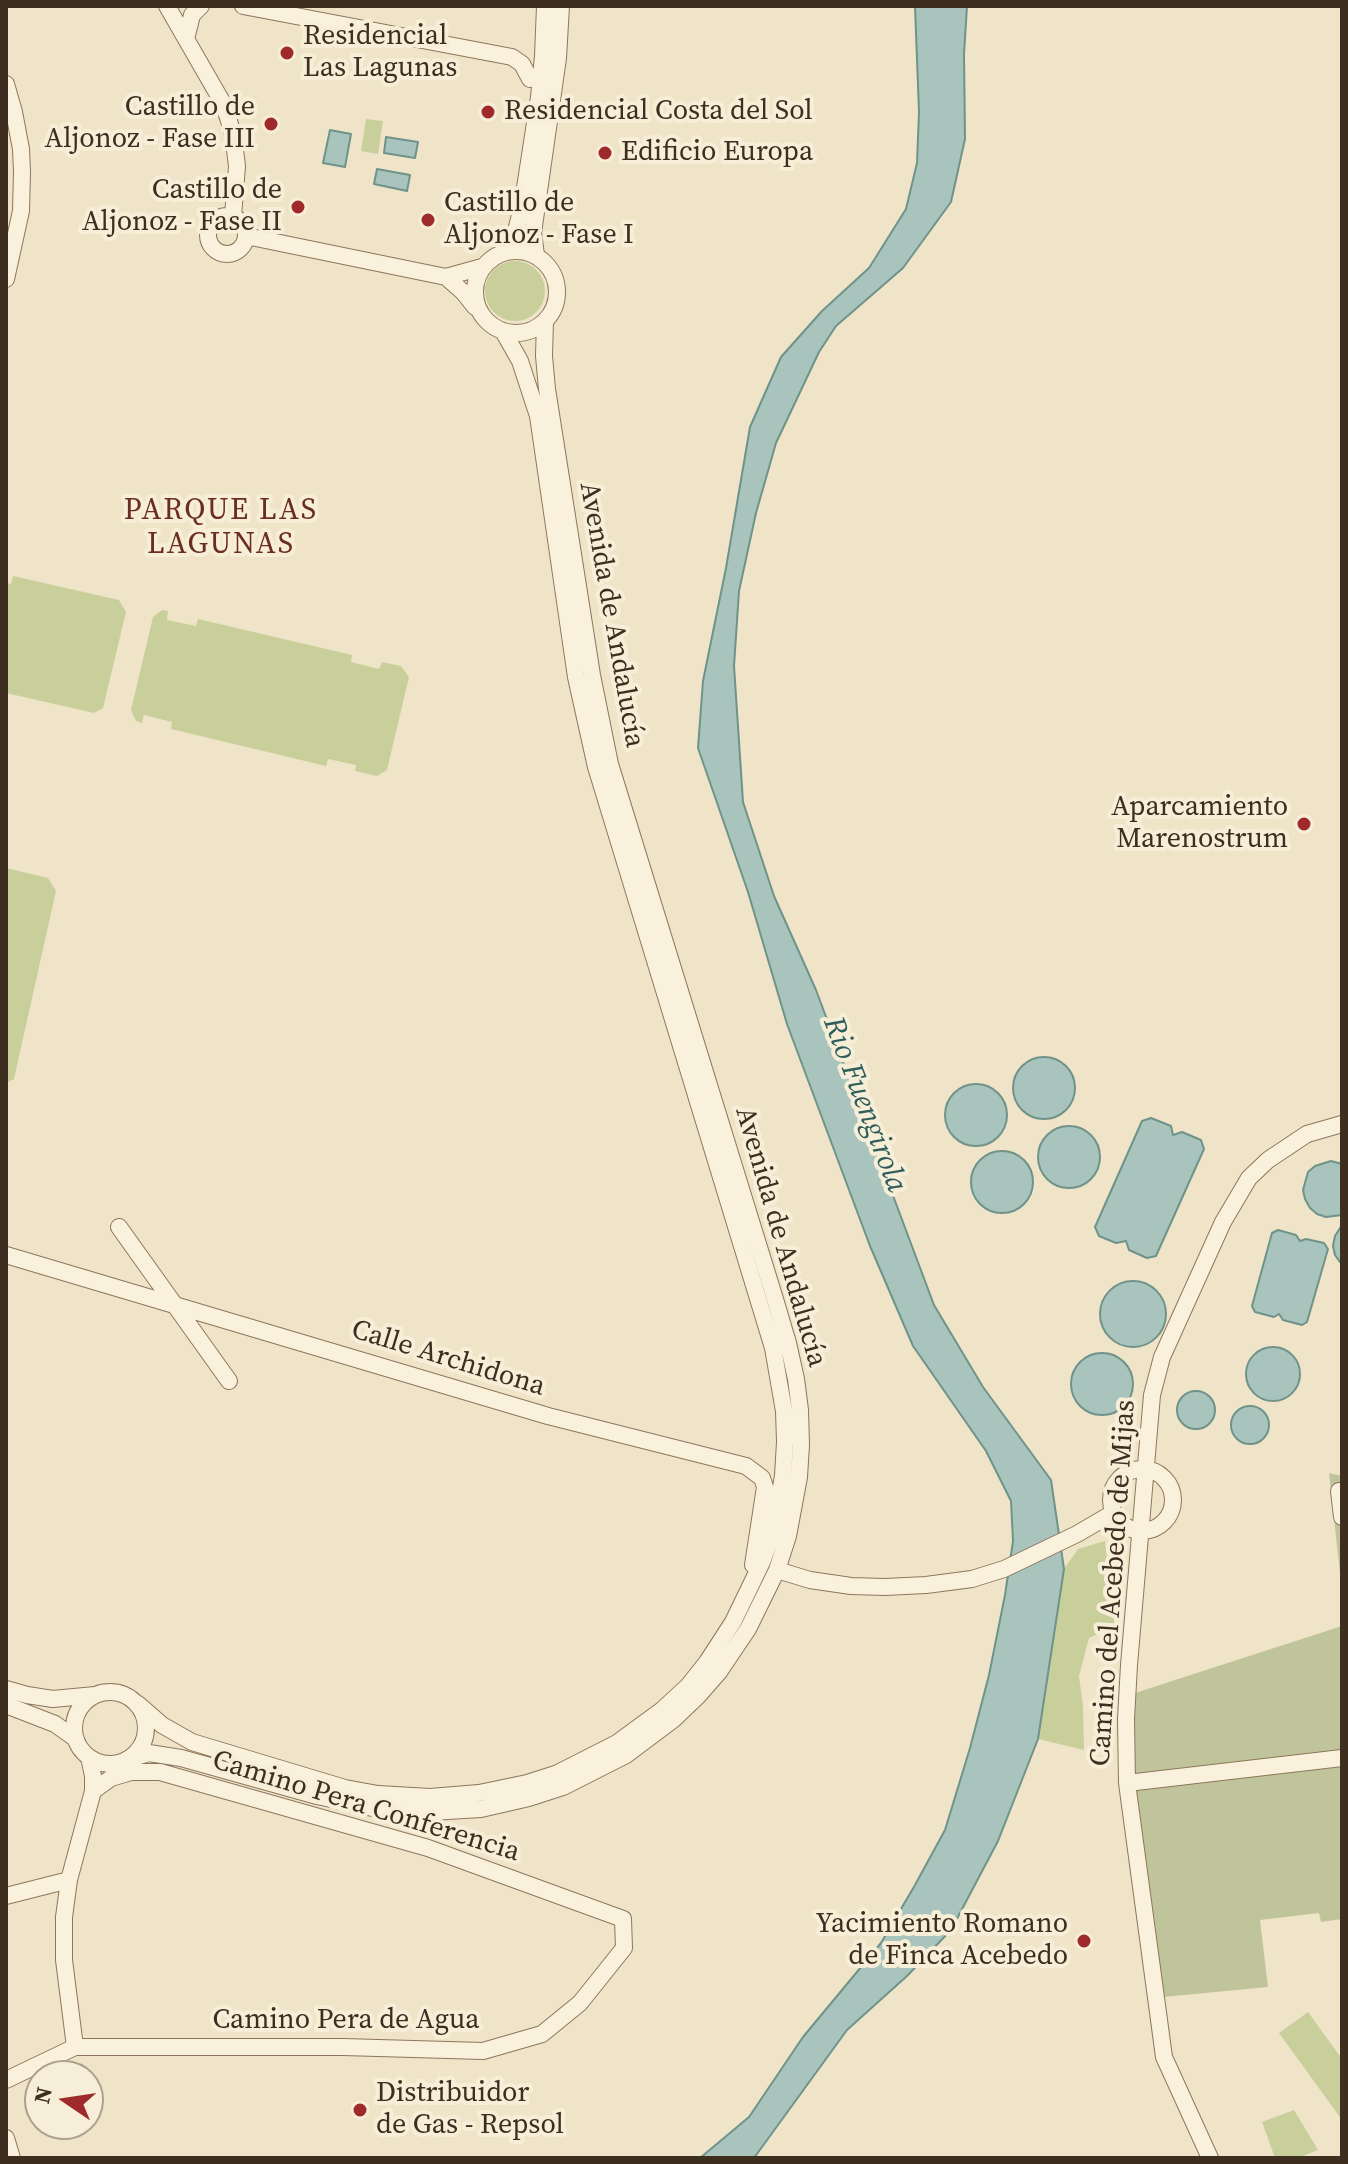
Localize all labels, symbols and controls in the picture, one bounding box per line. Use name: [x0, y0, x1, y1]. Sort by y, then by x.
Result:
place label: Residencial Las Lagunas: [303, 20, 457, 86]
marker: Residencial Las Lagunas: [278, 44, 296, 62]
place label: Castillo de Aljonoz - Fase III: [45, 91, 255, 157]
place label: Residencial Costa del Sol: [504, 95, 813, 129]
marker: Residencial Costa del Sol: [479, 103, 497, 121]
marker: Castillo de Aljonoz - Fase III: [262, 115, 280, 133]
place label: Edificio Europa: [621, 136, 813, 170]
marker: Edificio Europa: [596, 144, 614, 162]
place label: Castillo de Aljonoz - Fase II: [82, 174, 282, 240]
place label: Castillo de Aljonoz - Fase I: [444, 187, 634, 253]
marker: Castillo de Aljonoz - Fase II: [289, 198, 307, 216]
marker: Castillo de Aljonoz - Fase I: [419, 211, 437, 229]
street label: Avenida de Andalucía: [571, 480, 651, 750]
district label: PARQUE LAS LAGUNAS: [124, 493, 318, 564]
place label: Aparcamiento Marenostrum: [1111, 791, 1288, 857]
marker: Aparcamiento Marenostrum: [1295, 815, 1313, 833]
water label: Rio Fuengirola: [814, 1012, 914, 1198]
street label: Avenida de Andalucía: [727, 1103, 833, 1371]
street label: Calle Archidona: [347, 1314, 549, 1404]
street label: Camino del Acebedo de Mijas: [1084, 1399, 1144, 1767]
street label: Camino Pera Conferencia: [208, 1744, 524, 1870]
place label: Yacimiento Romano de Finca Acebedo: [816, 1908, 1068, 1974]
marker: Yacimiento Romano de Finca Acebedo: [1075, 1932, 1093, 1950]
street label: Camino Pera de Agua: [212, 2004, 480, 2038]
north arrow: [24, 2060, 104, 2140]
place label: Distribuidor de Gas - Repsol: [376, 2077, 564, 2143]
text: N: [26, 2084, 59, 2106]
marker: Distribuidor de Gas - Repsol: [351, 2101, 369, 2119]

